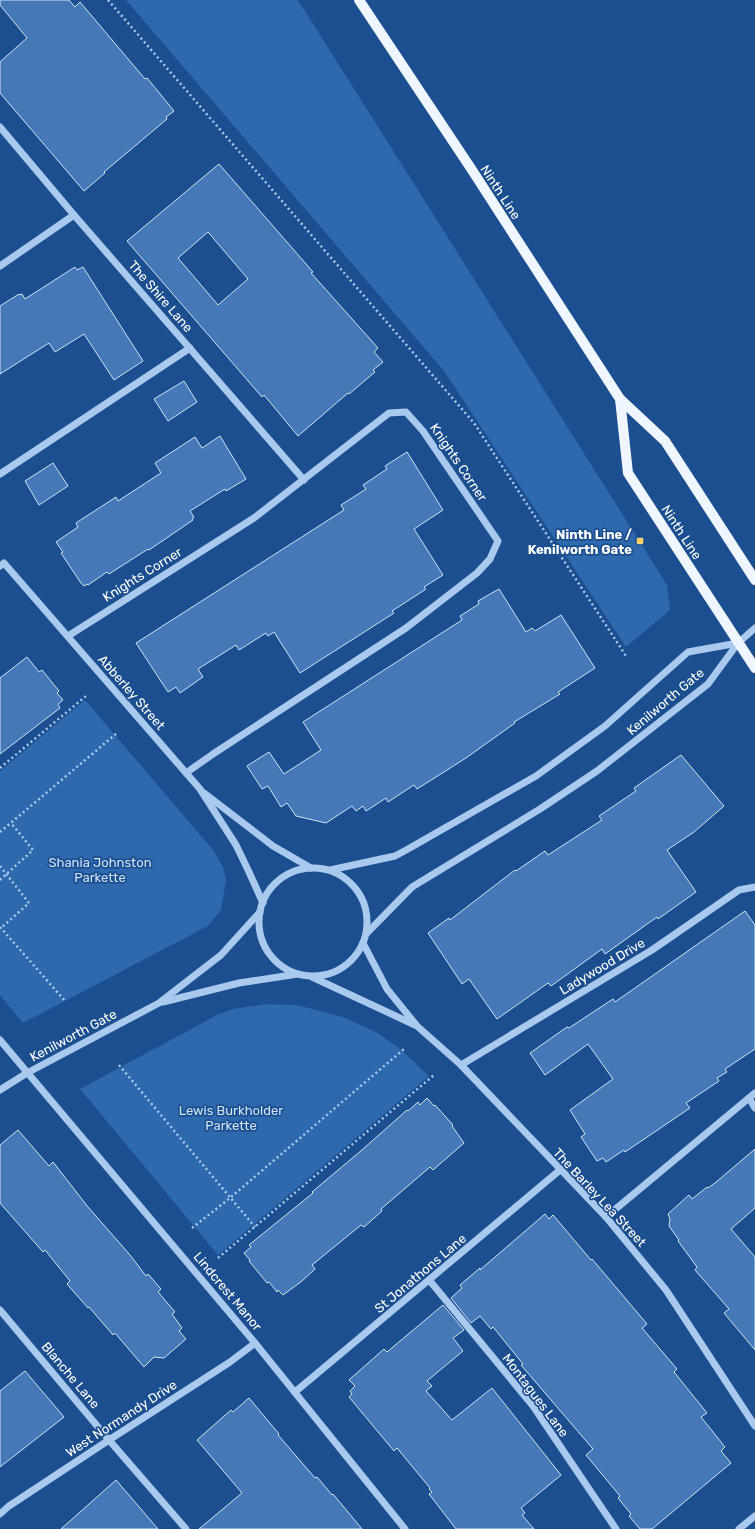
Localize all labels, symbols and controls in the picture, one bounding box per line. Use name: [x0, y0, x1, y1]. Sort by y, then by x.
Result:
street label: Ninth Line: [477, 162, 524, 222]
street label: The Shire Lane: [126, 258, 196, 335]
street label: Knights Corner: [426, 421, 490, 505]
street label: Ninth Line: [658, 502, 705, 562]
place label: Ninth Line / Kenilworth Gate: [528, 527, 632, 557]
marker: Ninth Line / Kenilworth Gate: [635, 536, 645, 546]
street label: Knights Corner: [100, 544, 185, 606]
street label: Abberley Street: [95, 652, 168, 733]
street label: Kenilworth Gate: [624, 665, 707, 738]
park label: Shania Johnston Parkette: [48, 855, 152, 885]
street label: Ladywood Drive: [557, 935, 648, 998]
street label: Kenilworth Gate: [27, 1006, 119, 1065]
park label: Lewis Burkholder Parkette: [179, 1103, 283, 1133]
street label: The Barley Lea Street: [550, 1145, 649, 1250]
street label: St Jonathons Lane: [372, 1231, 469, 1316]
street label: Lindcrest Manor: [190, 1249, 265, 1334]
street label: Blanche Lane: [38, 1339, 103, 1412]
street label: Montagues Lane: [499, 1351, 572, 1440]
street label: West Normandy Drive: [63, 1377, 180, 1460]

